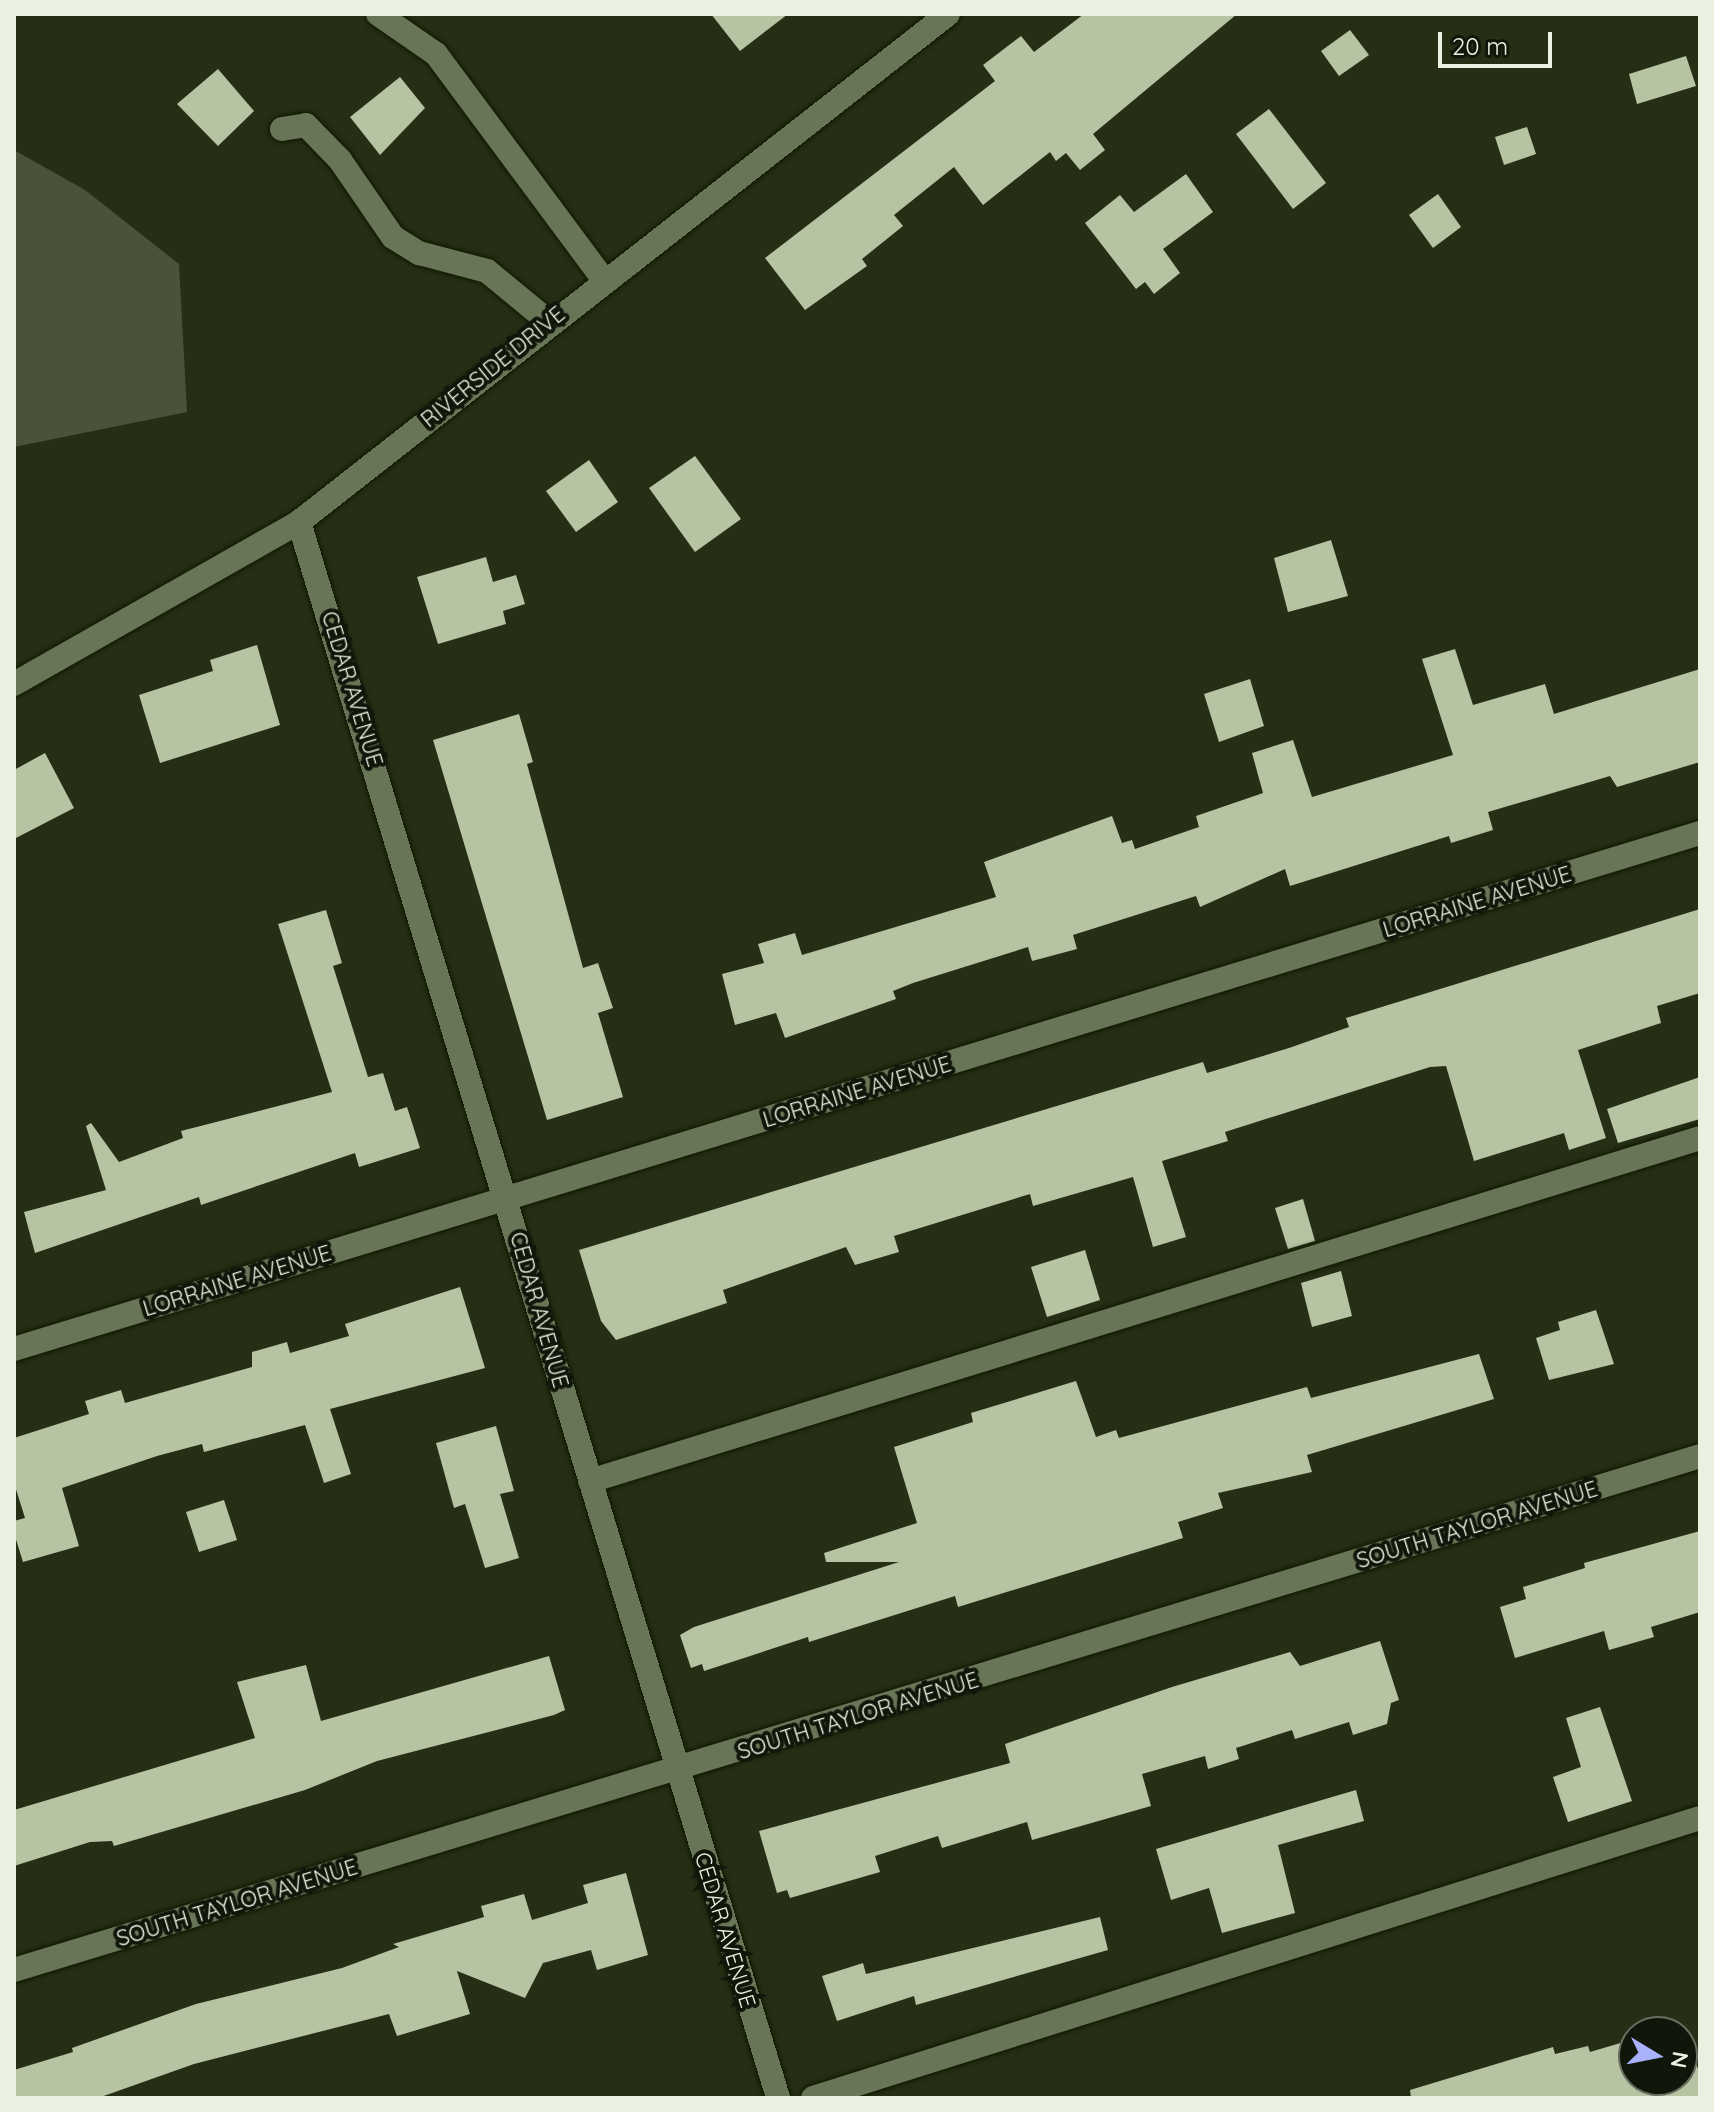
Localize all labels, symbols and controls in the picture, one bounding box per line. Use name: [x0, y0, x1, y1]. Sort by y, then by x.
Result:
scale bar: [1442, 16, 1556, 66]
text: 20 m: [1452, 31, 1508, 61]
street label: RIVERSIDE DRIVE: [416, 301, 570, 433]
street label: CEDAR AVENUE: [316, 608, 388, 770]
street label: LORRAINE AVENUE: [1380, 861, 1574, 943]
street label: LORRAINE AVENUE: [760, 1051, 954, 1133]
street label: CEDAR AVENUE: [504, 1229, 574, 1391]
street label: LORRAINE AVENUE: [140, 1240, 334, 1322]
street label: SOUTH TAYLOR AVENUE: [1353, 1476, 1601, 1574]
street label: SOUTH TAYLOR AVENUE: [734, 1667, 982, 1765]
street label: CEDAR AVENUE: [689, 1849, 761, 2011]
street label: SOUTH TAYLOR AVENUE: [113, 1854, 361, 1952]
north arrow: [1618, 2016, 1698, 2096]
text: N: [1664, 2049, 1695, 2070]

